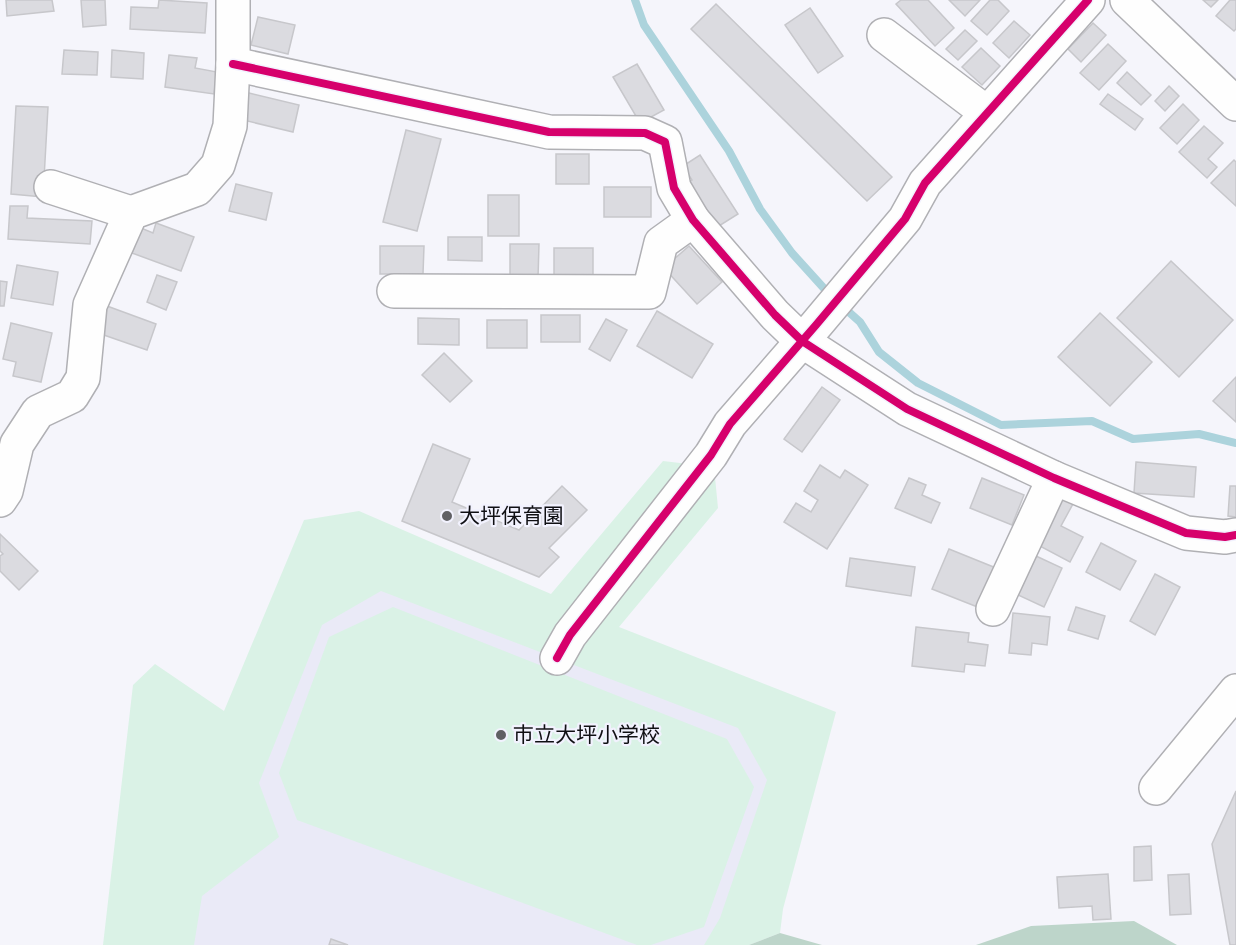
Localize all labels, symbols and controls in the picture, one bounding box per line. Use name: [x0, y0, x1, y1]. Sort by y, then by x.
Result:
place label: 大坪保育園: [459, 504, 564, 528]
marker: 大坪保育園: [440, 509, 454, 523]
place label: 市立大坪小学校: [513, 723, 660, 747]
marker: 市立大坪小学校: [494, 728, 508, 742]

